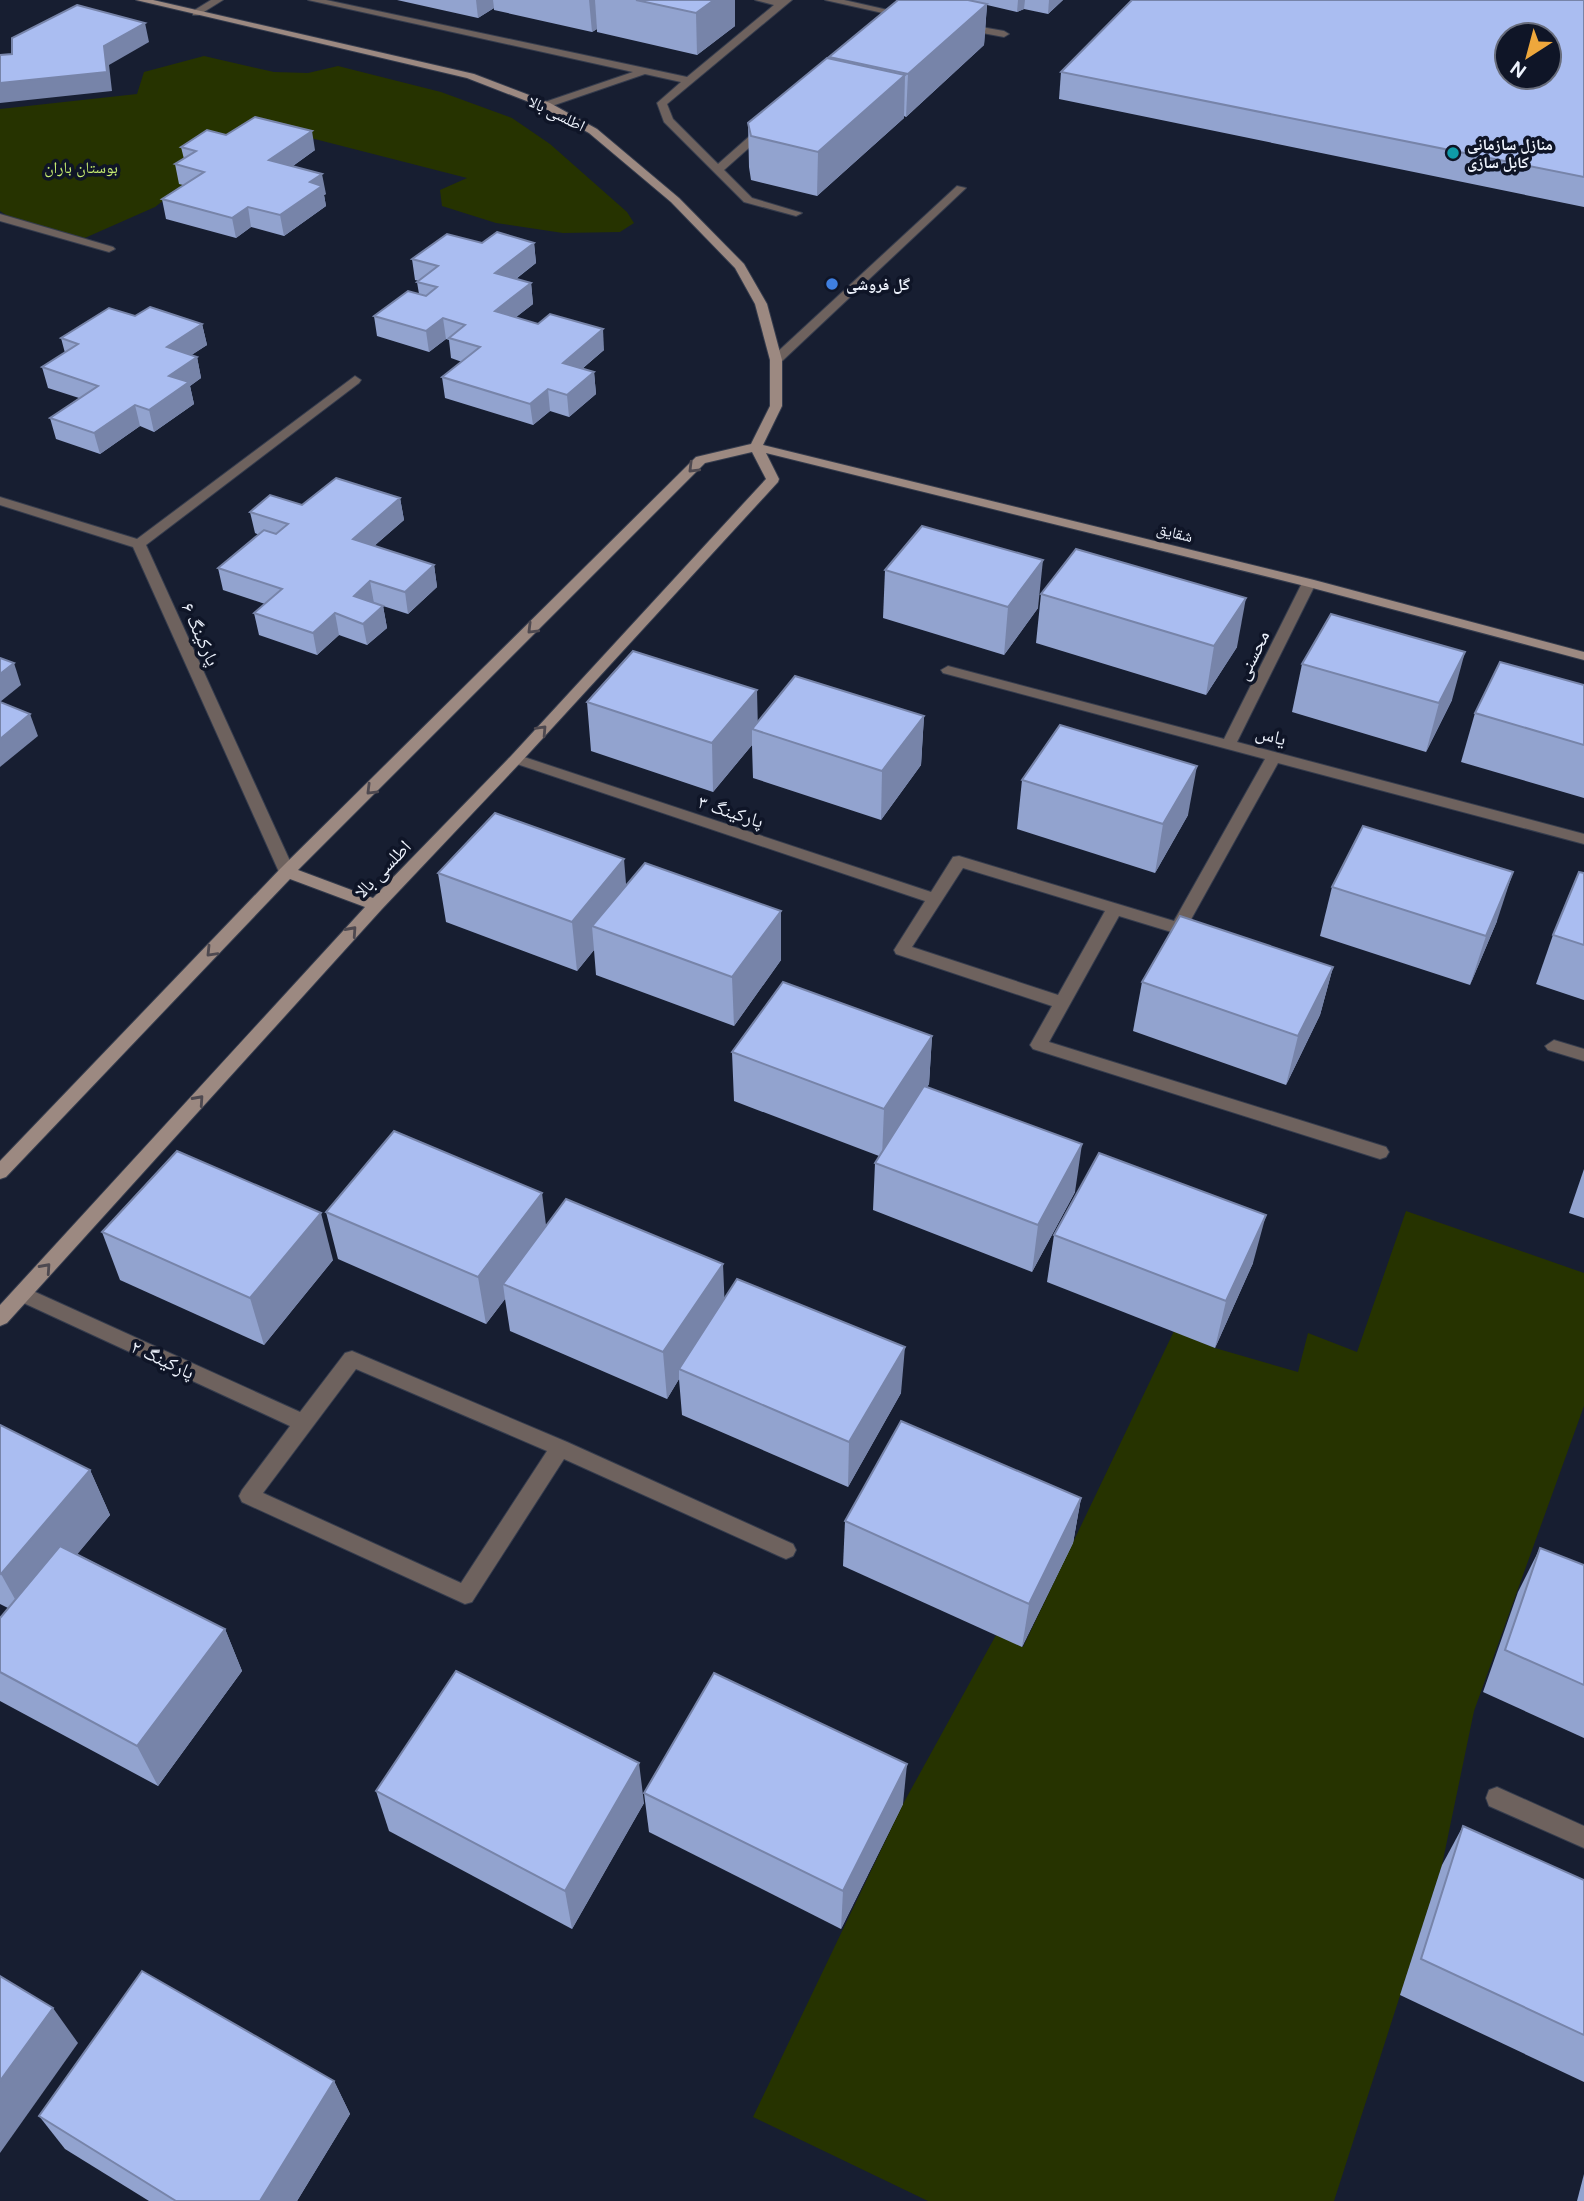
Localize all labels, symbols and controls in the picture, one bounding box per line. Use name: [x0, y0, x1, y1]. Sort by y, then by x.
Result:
north arrow: [1493, 21, 1563, 91]
text: N: [1505, 55, 1531, 84]
street label: اطلسی بالا: [525, 91, 589, 136]
place label: منازل سازمانی کابل سازی: [1467, 134, 1553, 173]
marker: منازل سازمانی کابل سازی: [1445, 145, 1461, 161]
park label: بوستان باران: [44, 157, 118, 178]
place label: گل فروشی: [846, 274, 910, 295]
marker: گل فروشی: [824, 276, 840, 292]
one-way arrow: [688, 460, 701, 473]
street label: شقایق: [1155, 518, 1195, 547]
street label: پارکینگ ۶: [175, 598, 226, 670]
one-way arrow: [527, 621, 540, 634]
street label: محسنی: [1230, 626, 1275, 684]
street label: یاس: [1253, 719, 1289, 752]
one-way arrow: [534, 726, 547, 739]
one-way arrow: [366, 781, 379, 794]
street label: پارکینگ ۳: [695, 789, 767, 834]
street label: اطلسی بالا: [348, 835, 416, 904]
one-way arrow: [344, 926, 356, 939]
one-way arrow: [207, 944, 220, 957]
one-way arrow: [191, 1095, 203, 1108]
one-way arrow: [38, 1263, 50, 1276]
street label: پارکینگ ۲: [127, 1334, 199, 1385]

